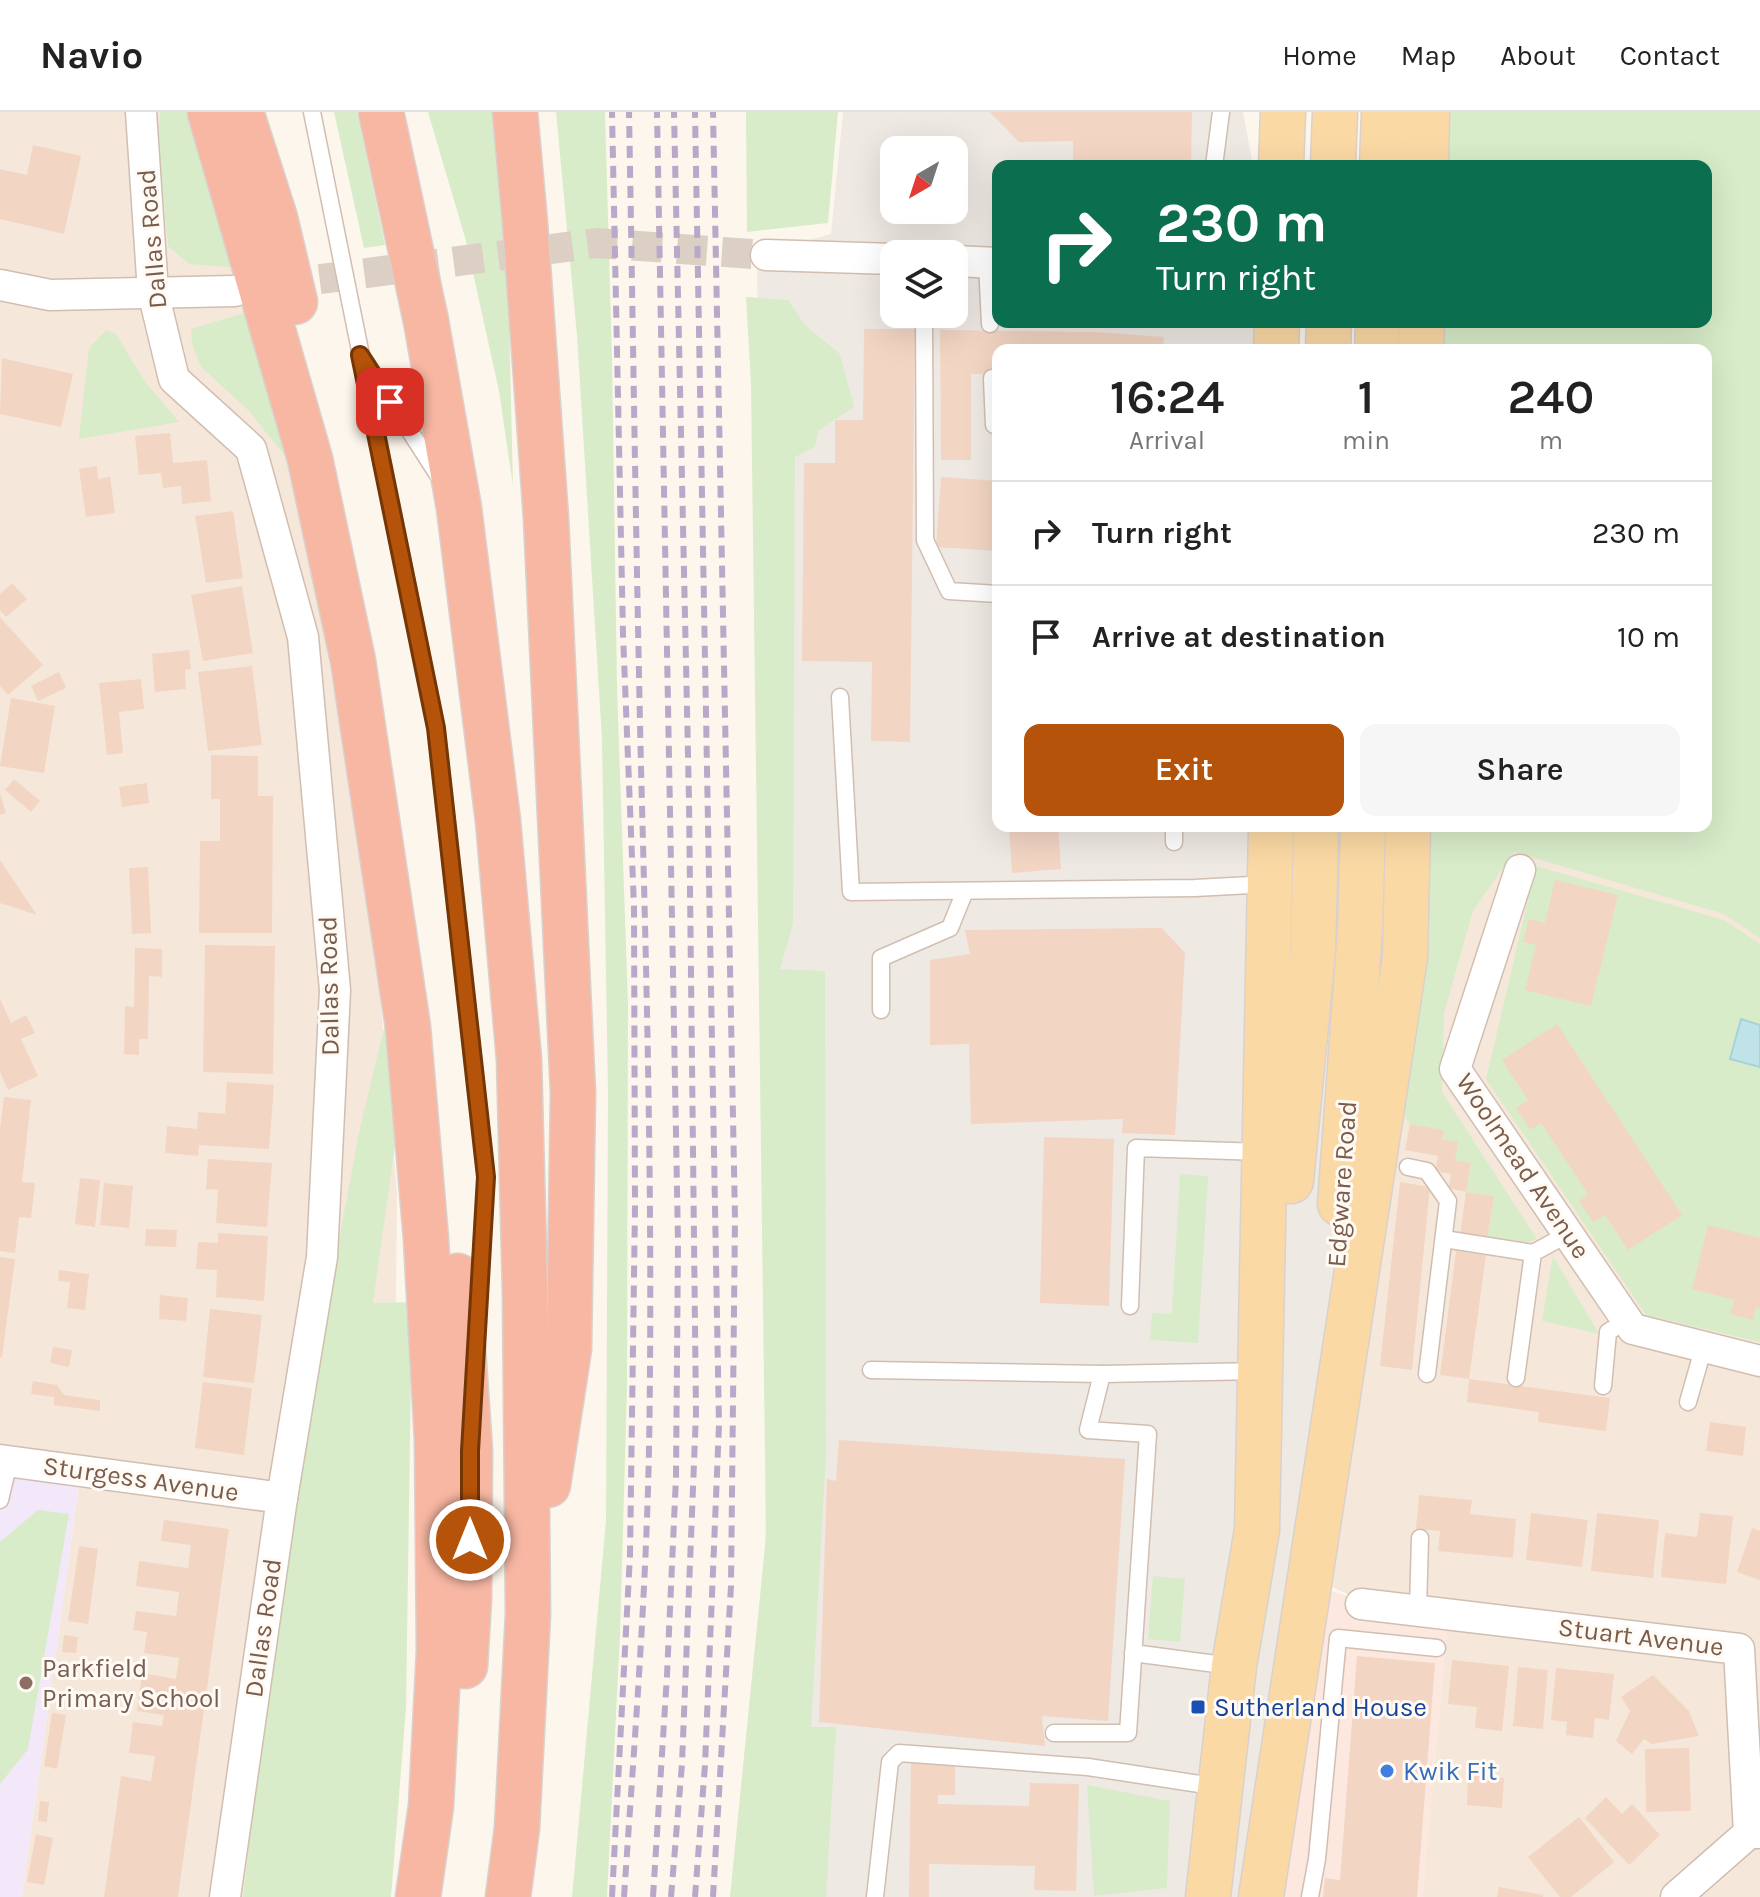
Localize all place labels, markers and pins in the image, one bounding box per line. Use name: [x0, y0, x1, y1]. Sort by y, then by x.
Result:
pin: [356, 368, 424, 436]
place label: Parkfield Primary School: [42, 1653, 220, 1714]
marker: Parkfield Primary School: [17, 1674, 35, 1692]
place label: Sutherland House: [1214, 1692, 1427, 1723]
marker: Sutherland House: [1189, 1698, 1207, 1716]
place label: Kwik Fit: [1403, 1756, 1498, 1787]
marker: Kwik Fit: [1378, 1762, 1396, 1780]

